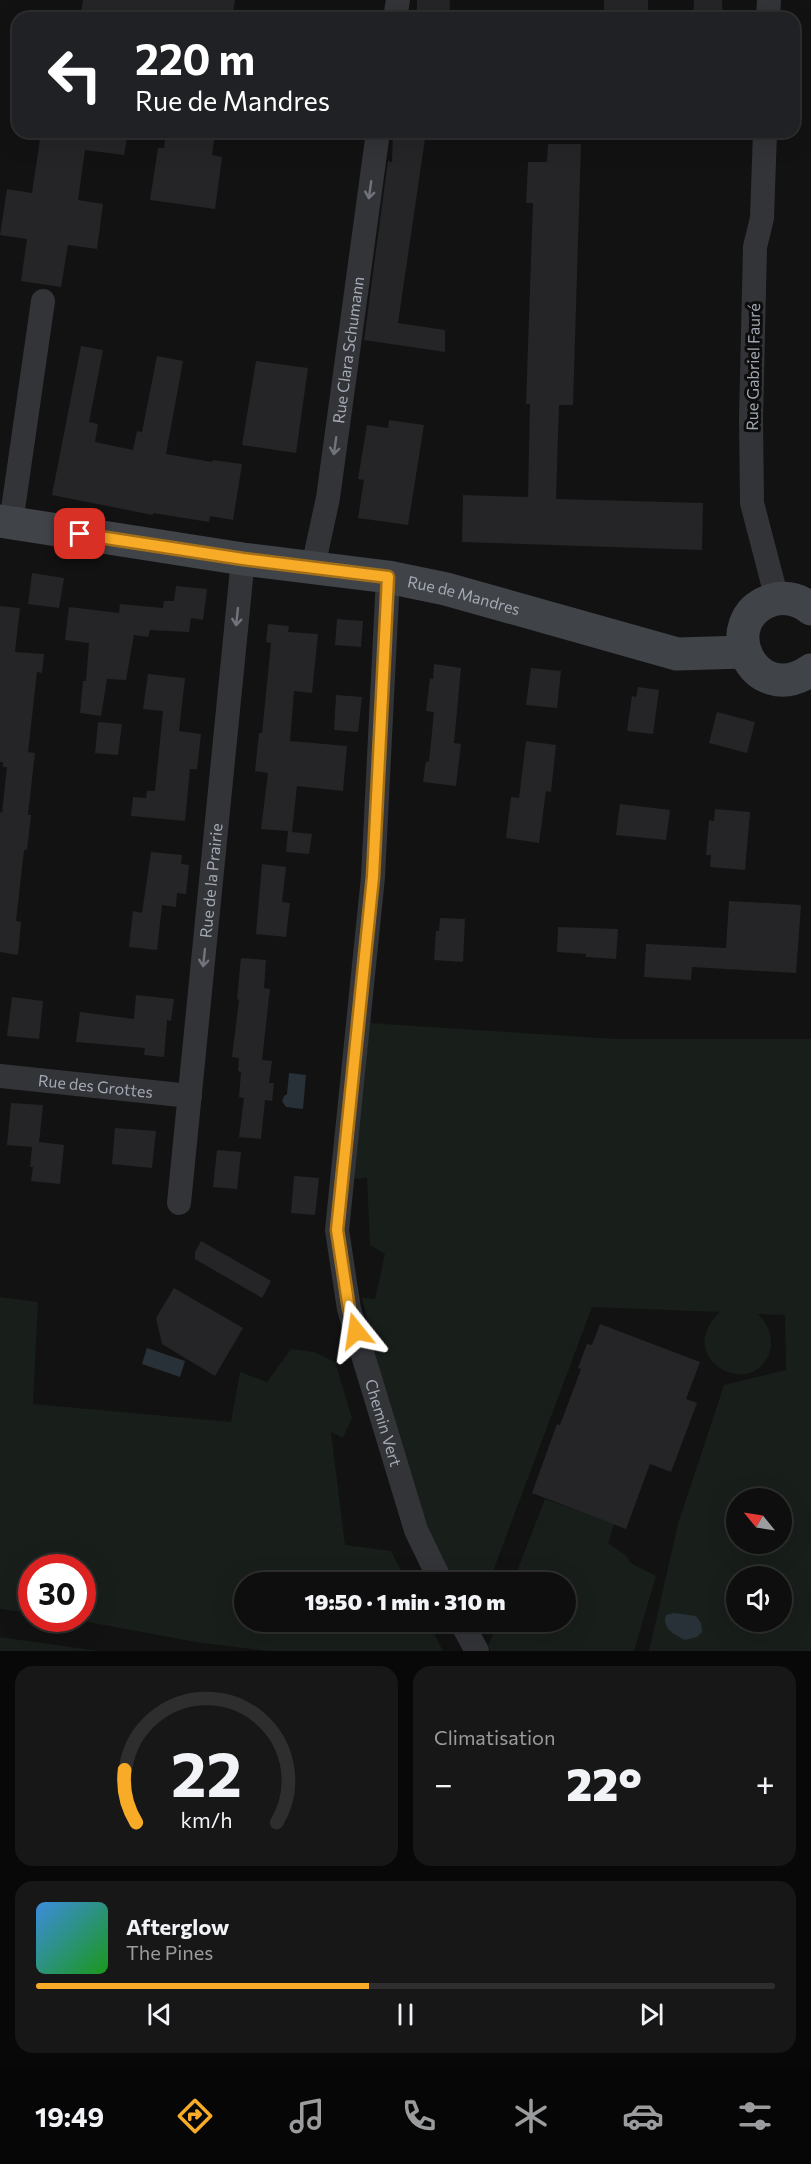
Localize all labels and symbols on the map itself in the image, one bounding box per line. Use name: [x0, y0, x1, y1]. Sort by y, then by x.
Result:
one-way arrow: [364, 180, 375, 199]
street label: Rue Clara Schumann: [328, 275, 367, 425]
street label: Rue Gabriel Fauré: [742, 303, 763, 431]
one-way arrow: [329, 435, 340, 455]
pin: [54, 508, 105, 559]
street label: Rue de Mandres: [406, 571, 522, 618]
one-way arrow: [231, 607, 242, 627]
street label: Rue de la Prairie: [195, 822, 226, 939]
one-way arrow: [198, 947, 209, 967]
street label: Rue des Grottes: [37, 1070, 154, 1101]
position arrow: [324, 1299, 388, 1363]
street label: Chemin Vert: [362, 1377, 406, 1469]
north arrow: [726, 1488, 792, 1554]
speed limit sign: 30: [18, 1554, 96, 1632]

